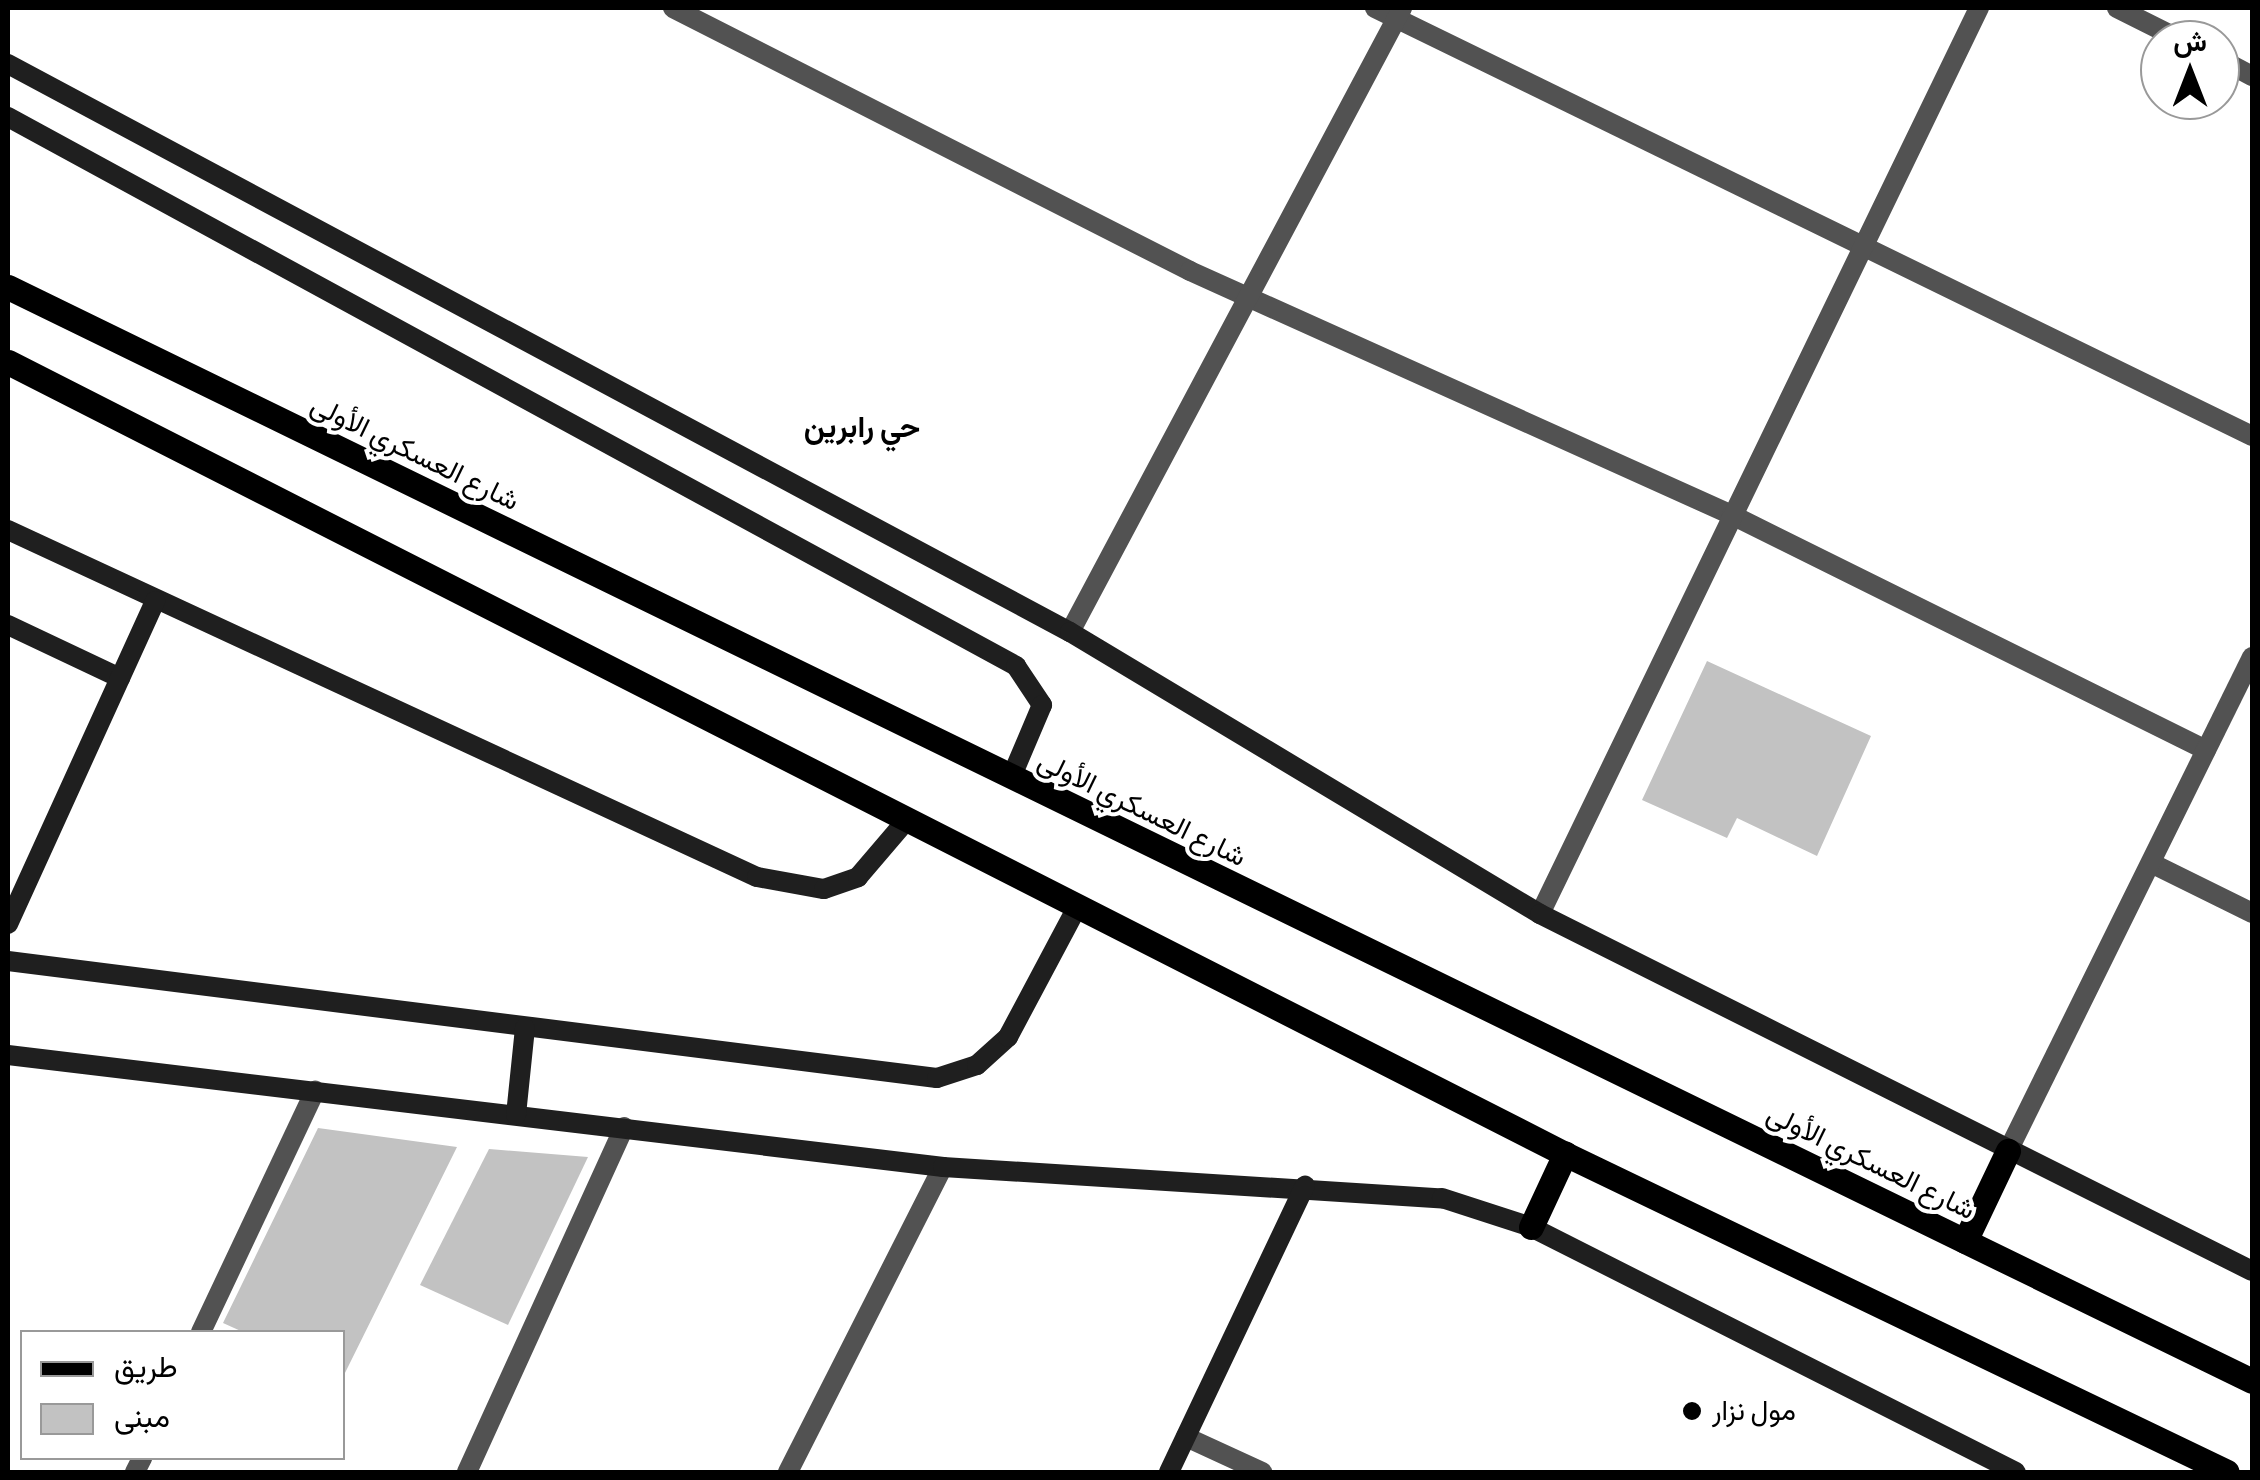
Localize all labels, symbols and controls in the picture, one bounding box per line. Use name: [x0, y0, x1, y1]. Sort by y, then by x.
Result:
north arrow: [2140, 20, 2240, 120]
text: ش: [2173, 22, 2207, 62]
street label: شارع العسكري الأولى: [305, 388, 525, 518]
district label: حي رابرين: [804, 410, 920, 446]
street label: شارع العسكري الأولى: [1032, 744, 1252, 874]
street label: شارع العسكري الأولى: [1761, 1097, 1981, 1227]
legend: [20, 1330, 345, 1460]
text: طريق: [114, 1346, 178, 1389]
place label: مول نزار: [1712, 1394, 1796, 1428]
text: مبنى: [114, 1396, 170, 1439]
marker: مول نزار: [1681, 1400, 1703, 1422]

